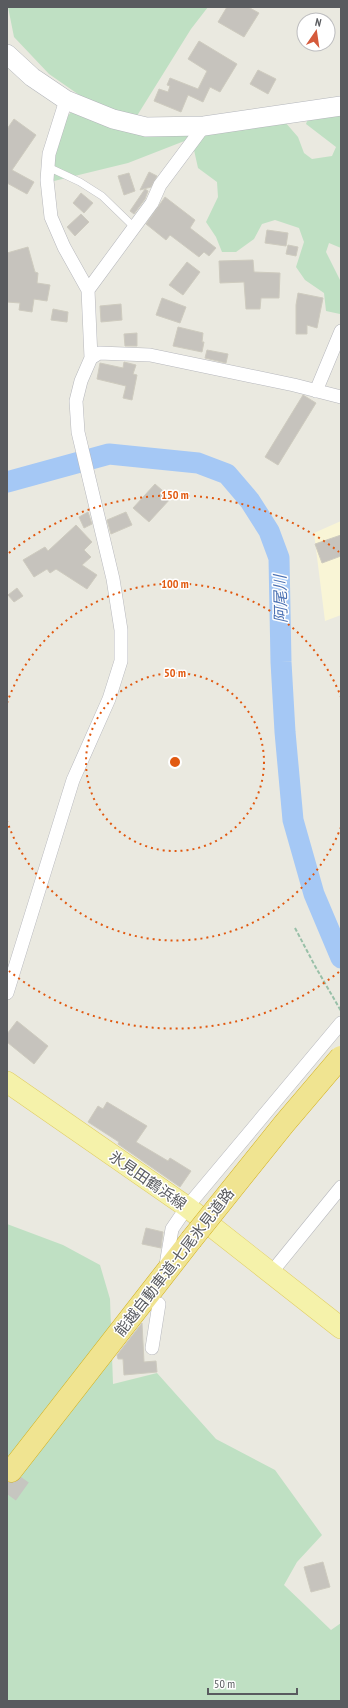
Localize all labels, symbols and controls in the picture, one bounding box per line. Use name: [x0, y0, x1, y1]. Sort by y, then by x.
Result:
north arrow: [296, 12, 336, 52]
text: N: [314, 15, 323, 30]
text: 150 m: [161, 487, 189, 502]
water label: 阿尾川: [270, 573, 290, 623]
text: 100 m: [161, 576, 189, 591]
text: 50 m: [164, 665, 186, 680]
centre of rings: [168, 755, 182, 769]
street label: 氷見田鶴浜線: [106, 1146, 190, 1214]
street label: 能越自動車道;七尾氷見道路: [110, 1184, 238, 1340]
scale bar: [208, 1670, 297, 1696]
text: 50 m: [214, 1676, 235, 1691]

